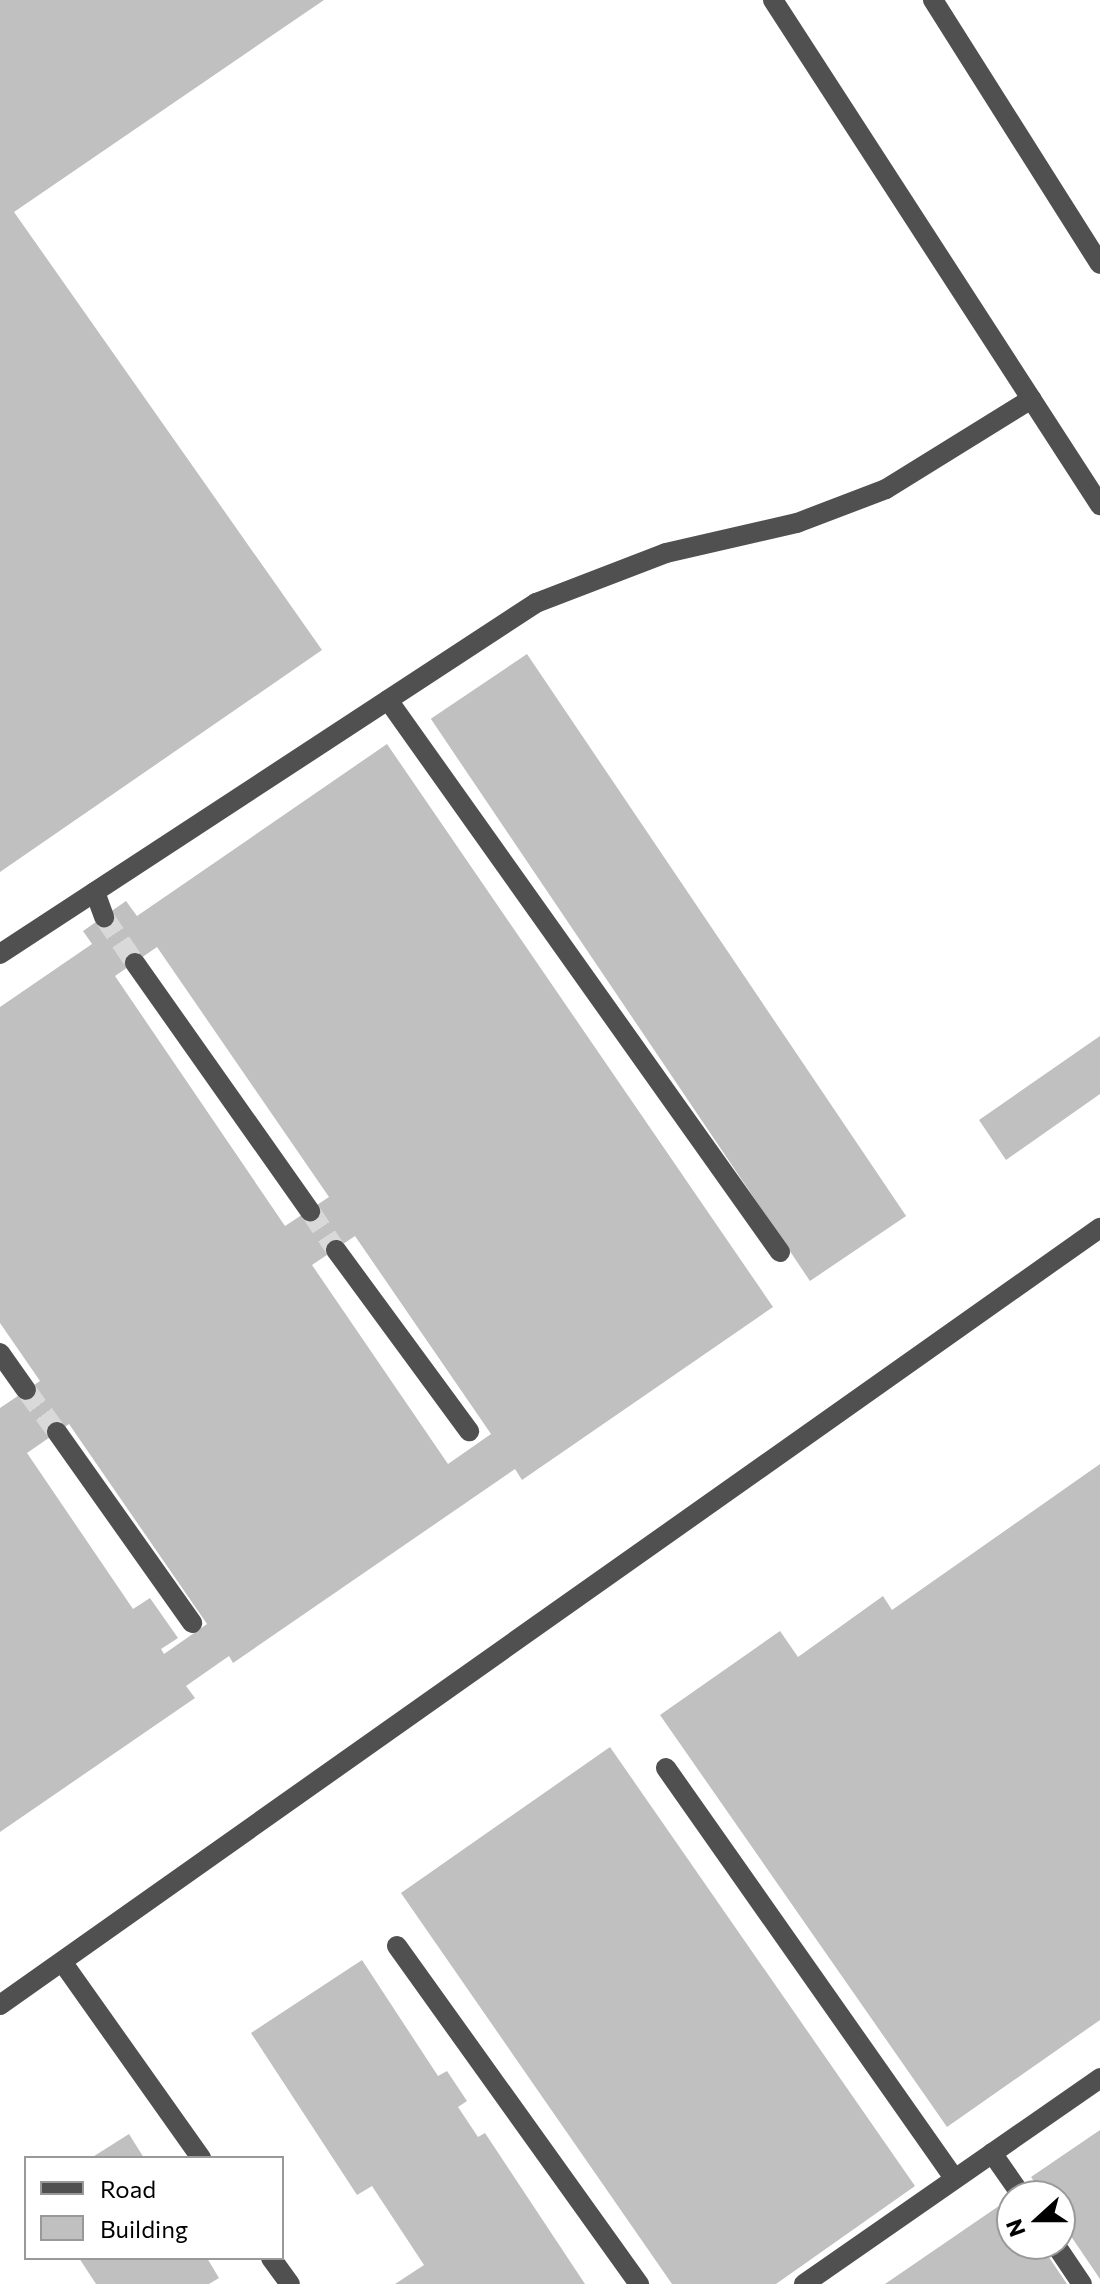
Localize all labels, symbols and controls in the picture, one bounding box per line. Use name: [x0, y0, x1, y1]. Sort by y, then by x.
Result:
legend: [24, 2156, 284, 2260]
text: Road: [100, 2174, 156, 2203]
north arrow: [996, 2180, 1076, 2260]
text: Building: [100, 2214, 188, 2243]
text: N: [999, 2216, 1031, 2241]

